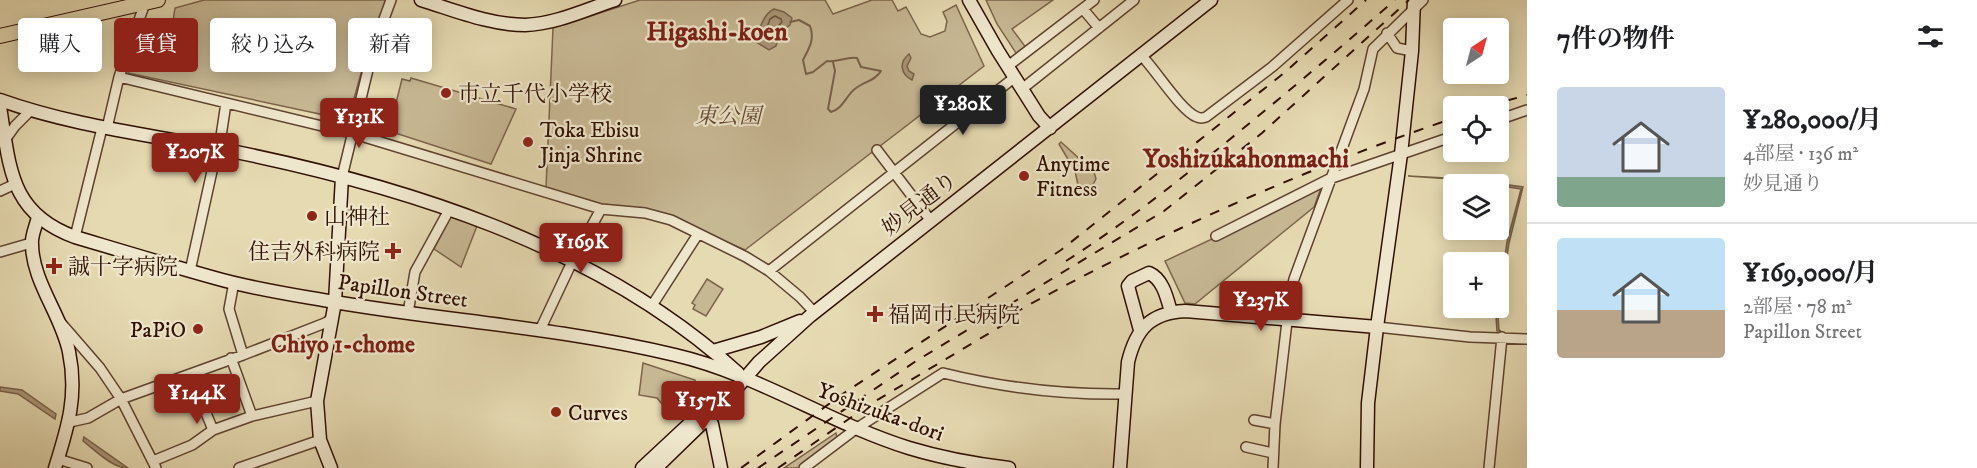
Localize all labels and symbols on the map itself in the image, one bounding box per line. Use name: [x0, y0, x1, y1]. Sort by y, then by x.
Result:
district label: Higashi-koen: [646, 16, 788, 49]
north arrow: [1443, 18, 1509, 84]
place label: 市立千代小学校: [458, 81, 612, 108]
pin: ¥280K: [921, 85, 1005, 136]
marker: 市立千代小学校: [439, 86, 453, 100]
pin: ¥131K: [317, 98, 401, 149]
park label: 東公園: [695, 103, 764, 130]
place label: Toka Ebisu Jinja Shrine: [538, 117, 642, 169]
pin: ¥207K: [153, 133, 237, 184]
marker: Toka Ebisu Jinja Shrine: [521, 135, 535, 149]
district label: Yoshizukahonmachi: [1142, 143, 1349, 176]
place label: Anytime Fitness: [1036, 151, 1110, 203]
street label: 妙見通り: [877, 166, 963, 242]
marker: Anytime Fitness: [1017, 169, 1031, 183]
place label: 山神社: [324, 204, 390, 231]
marker: 山神社: [305, 209, 319, 223]
pin: ¥169K: [539, 223, 623, 274]
place label: 住吉外科病院: [248, 239, 380, 266]
marker: 住吉外科病院: [384, 242, 402, 260]
place label: 誠十字病院: [68, 254, 178, 281]
marker: 誠十字病院: [45, 257, 63, 275]
street label: Papillon Street: [336, 269, 469, 314]
pin: ¥237K: [1219, 281, 1303, 332]
place label: 福岡市民病院: [888, 302, 1020, 329]
marker: 福岡市民病院: [866, 305, 884, 323]
place label: PaPiO: [130, 317, 186, 344]
marker: PaPiO: [191, 322, 205, 336]
district label: Chiyo 1-chome: [271, 330, 415, 360]
pin: ¥144K: [155, 374, 239, 425]
street label: Yoshizuka-dori: [814, 377, 947, 448]
pin: ¥157K: [661, 381, 745, 432]
place label: Curves: [568, 400, 628, 427]
marker: Curves: [549, 405, 563, 419]

